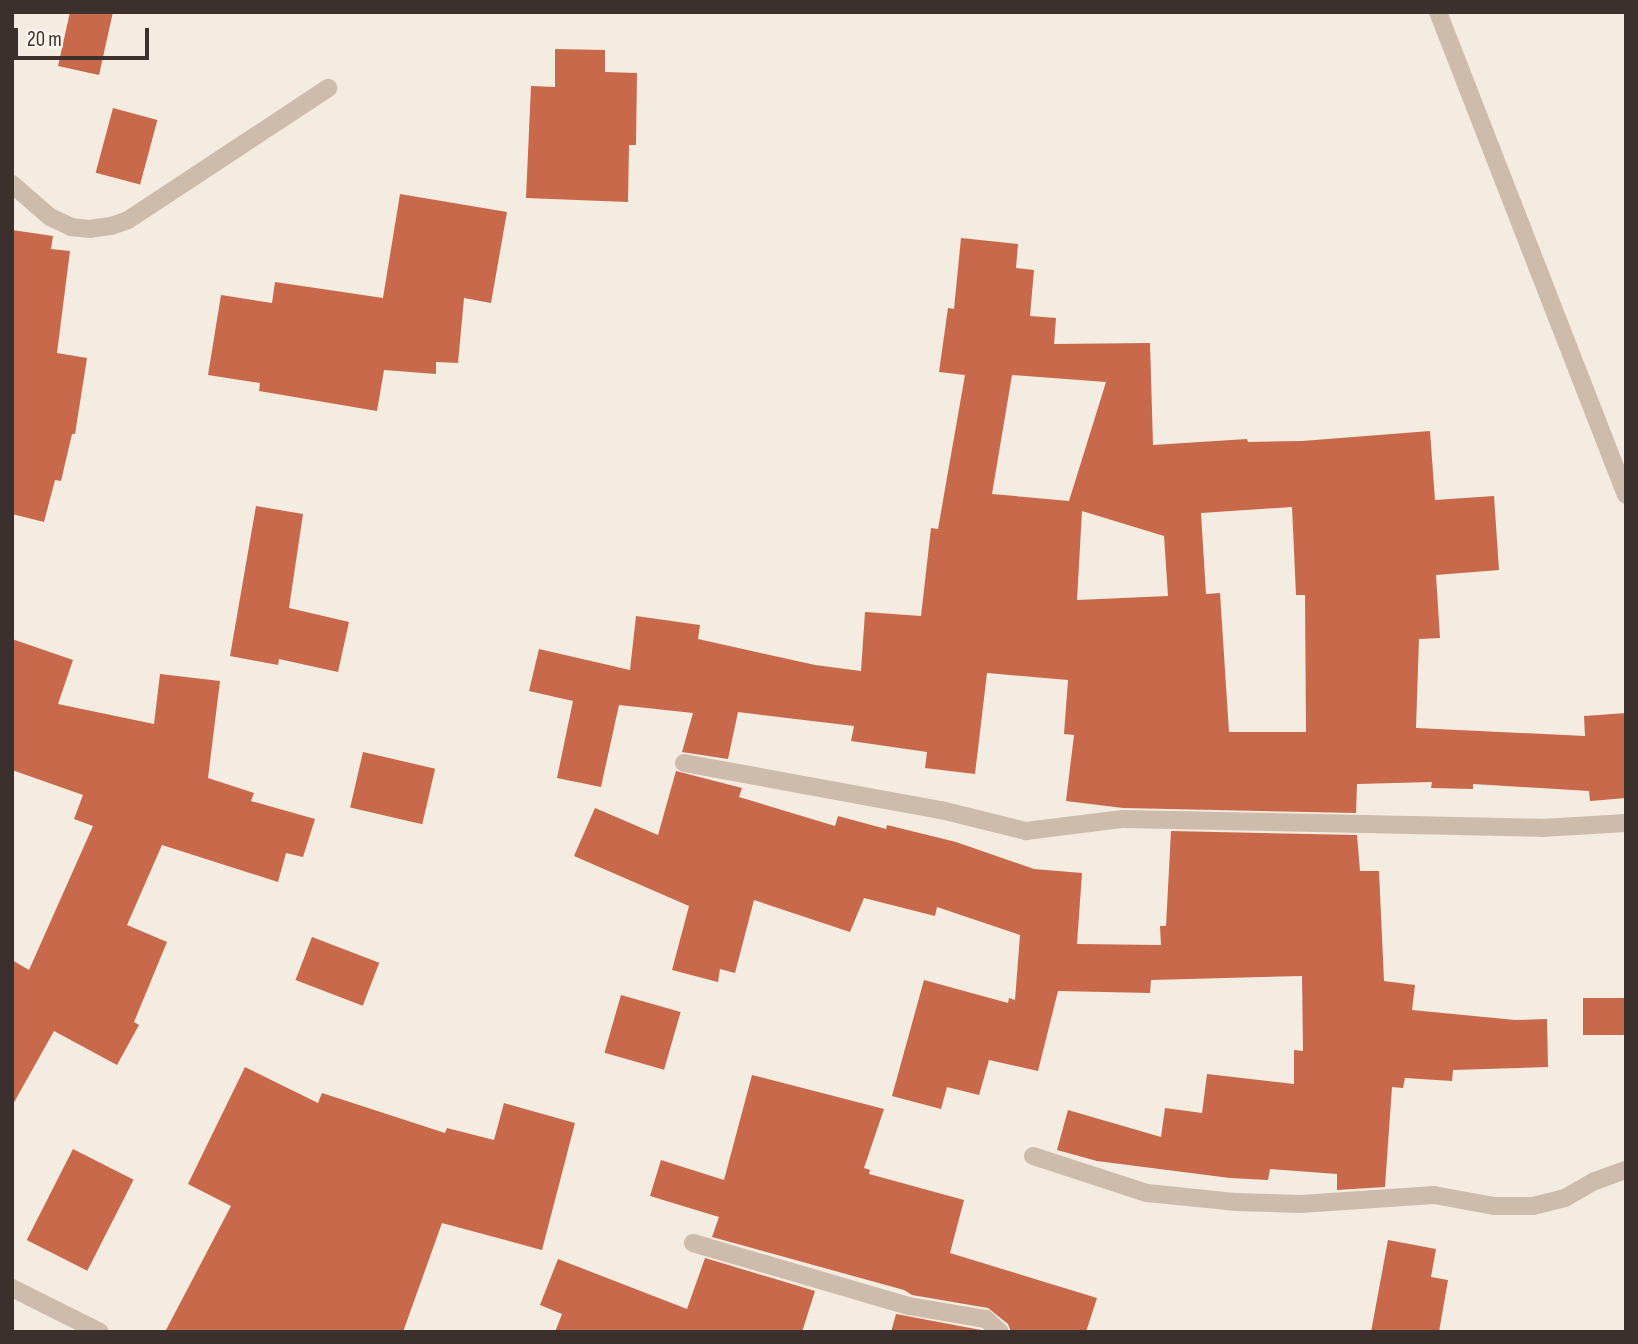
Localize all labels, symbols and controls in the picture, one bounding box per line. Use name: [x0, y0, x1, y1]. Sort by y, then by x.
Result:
scale bar: [18, 14, 152, 58]
text: 20 m: [27, 27, 62, 52]

